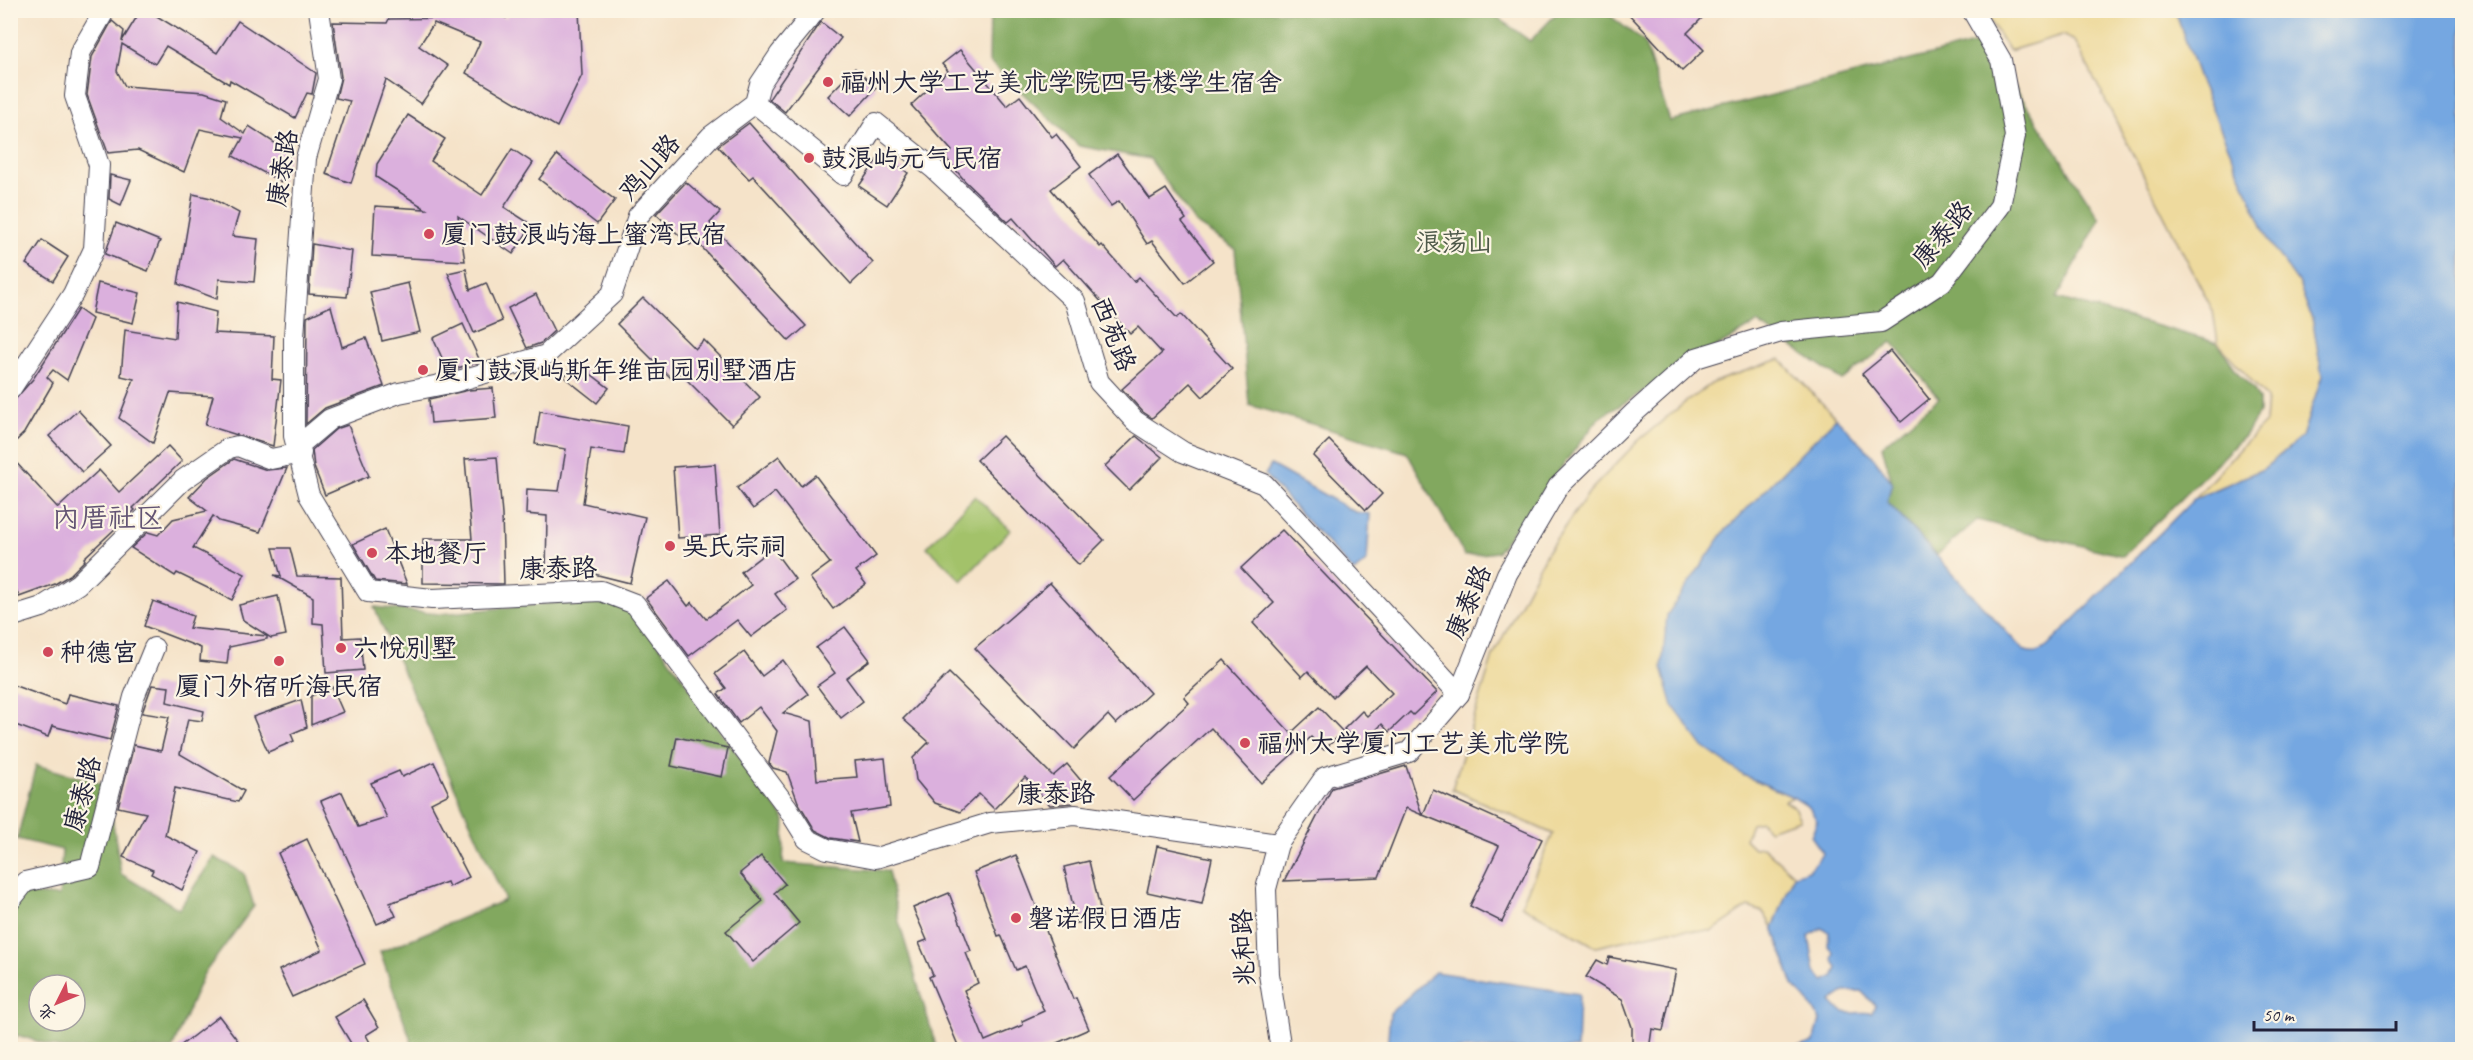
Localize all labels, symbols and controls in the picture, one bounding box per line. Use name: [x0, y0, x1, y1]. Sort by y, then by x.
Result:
place label: 福州大学工艺美术学院四号楼学生宿舍: [840, 66, 1282, 99]
marker: 福州大学工艺美术学院四号楼学生宿舍: [821, 75, 835, 89]
street label: 康泰路: [260, 127, 305, 209]
street label: 鸡山路: [611, 127, 687, 208]
place label: 鼓浪屿元气民宿: [821, 142, 1003, 175]
marker: 鼓浪屿元气民宿: [802, 151, 816, 165]
street label: 康泰路: [1905, 194, 1980, 275]
place label: 厦门鼓浪屿海上蜜湾民宿: [441, 218, 727, 251]
park label: 浪荡山: [1415, 226, 1493, 259]
marker: 厦门鼓浪屿海上蜜湾民宿: [422, 227, 436, 241]
street label: 西苑路: [1084, 292, 1143, 377]
place label: 厦门鼓浪屿斯年维亩园别墅酒店: [435, 354, 799, 387]
marker: 厦门鼓浪屿斯年维亩园别墅酒店: [416, 363, 430, 377]
district label: 内厝社区: [52, 500, 164, 535]
place label: 吴氏宗祠: [682, 530, 786, 563]
place label: 本地餐厅: [384, 537, 488, 570]
marker: 吴氏宗祠: [663, 539, 677, 553]
marker: 本地餐厅: [365, 546, 379, 560]
street label: 康泰路: [519, 551, 597, 586]
street label: 康泰路: [1438, 560, 1499, 645]
place label: 六悦别墅: [353, 632, 457, 665]
place label: 种德宫: [60, 636, 138, 669]
marker: 六悦别墅: [334, 641, 348, 655]
marker: 种德宫: [41, 645, 55, 659]
marker: 厦门外宿听海民宿: [272, 654, 286, 668]
place label: 厦门外宿听海民宿: [175, 670, 383, 703]
place label: 福州大学厦门工艺美术学院: [1257, 727, 1569, 760]
marker: 福州大学厦门工艺美术学院: [1238, 736, 1252, 750]
street label: 康泰路: [56, 752, 109, 836]
street label: 康泰路: [1017, 776, 1095, 811]
place label: 磐诺假日酒店: [1028, 902, 1184, 935]
street label: 兆和路: [1225, 908, 1262, 988]
marker: 磐诺假日酒店: [1009, 911, 1023, 925]
north arrow: [27, 973, 87, 1033]
scale bar: [2254, 994, 2396, 1032]
text: 北: [34, 1000, 60, 1025]
text: 50 m: [2263, 1004, 2296, 1026]

